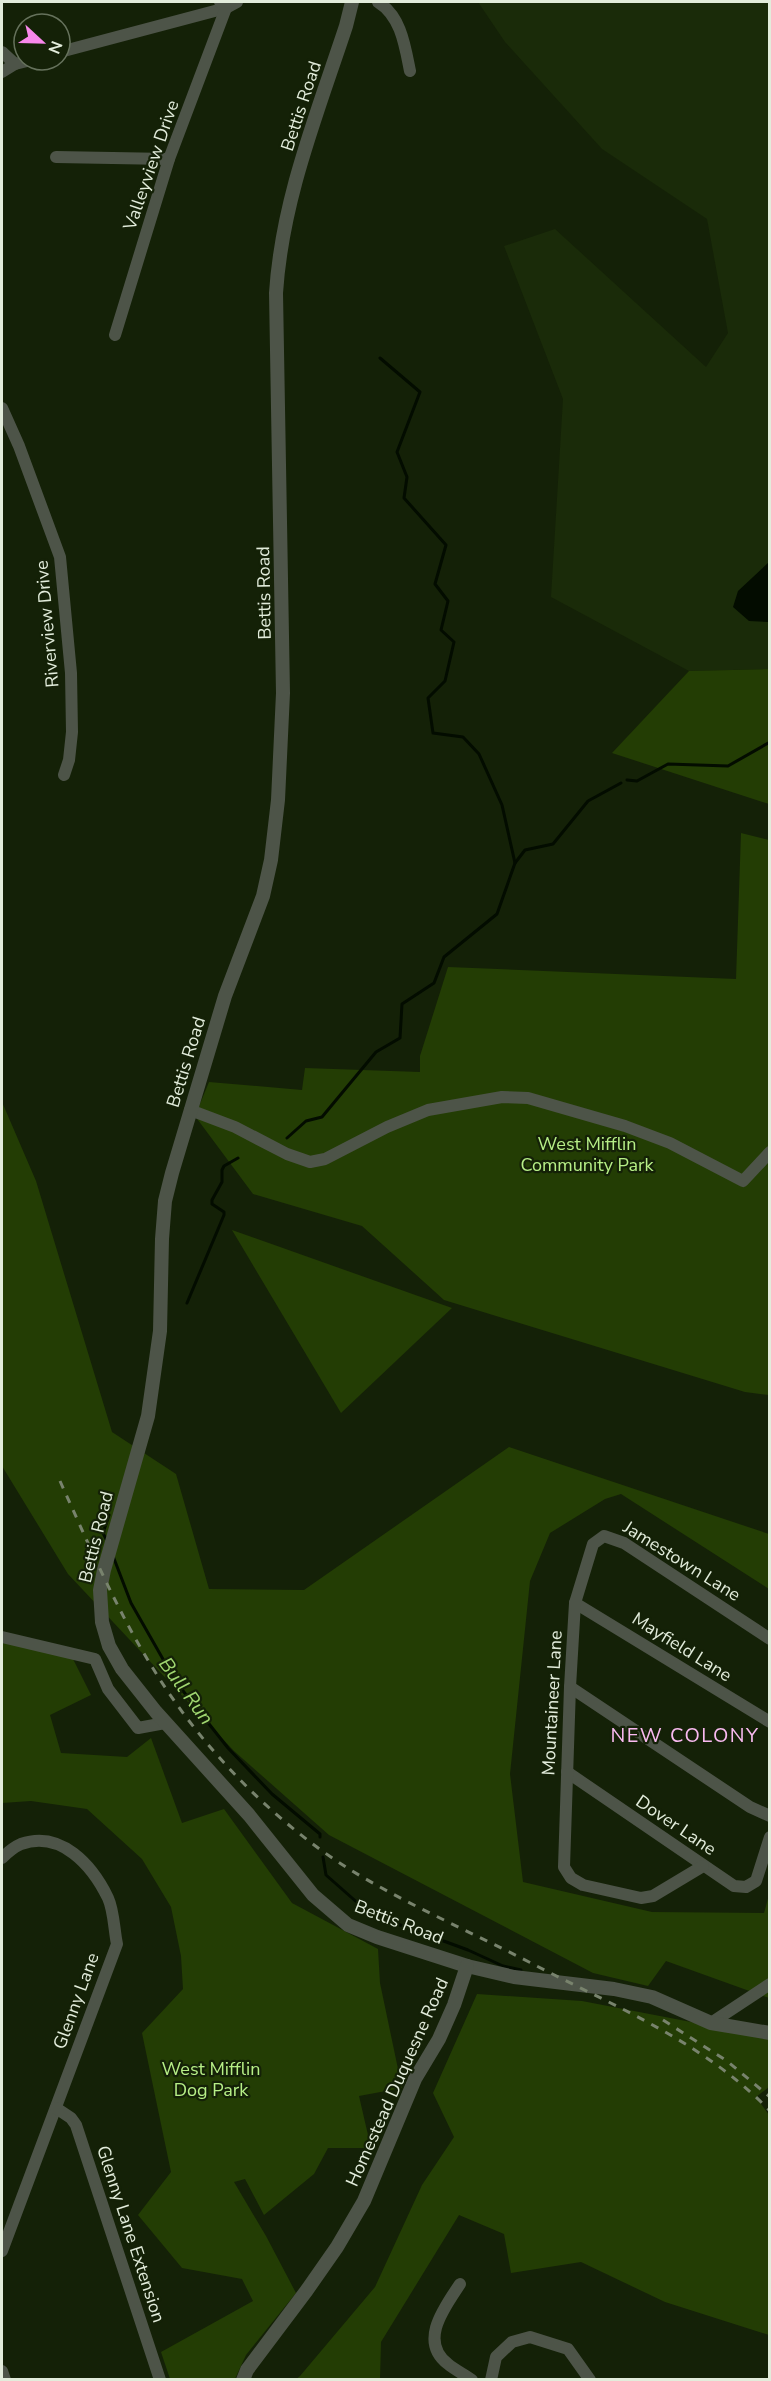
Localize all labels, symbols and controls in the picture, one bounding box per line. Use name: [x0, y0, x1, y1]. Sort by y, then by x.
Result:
north arrow: [12, 12, 72, 72]
text: N: [43, 38, 67, 57]
street label: Bettis Road: [275, 58, 327, 154]
street label: Valleyview Drive: [117, 97, 184, 234]
street label: Bettis Road: [251, 546, 277, 640]
street label: Riverview Drive: [29, 560, 65, 688]
street label: Bettis Road: [161, 1014, 211, 1110]
park label: West Mifflin Community Park: [520, 1132, 655, 1177]
street label: Bettis Road: [73, 1489, 119, 1585]
street label: Jamestown Lane: [618, 1515, 745, 1607]
street label: Mayfield Lane: [628, 1607, 736, 1687]
street label: Mountaineer Lane: [536, 1630, 568, 1776]
water label: Bull Run: [152, 1652, 220, 1730]
district label: NEW COLONY: [610, 1722, 760, 1749]
street label: Dover Lane: [631, 1789, 721, 1861]
street label: Bettis Road: [351, 1894, 447, 1950]
street label: Glenny Lane: [47, 1949, 105, 2053]
street label: Homestead Duquesne Road: [340, 1974, 454, 2190]
park label: West Mifflin Dog Park: [162, 2057, 260, 2102]
street label: Glenny Lane Extension: [91, 2142, 171, 2326]

